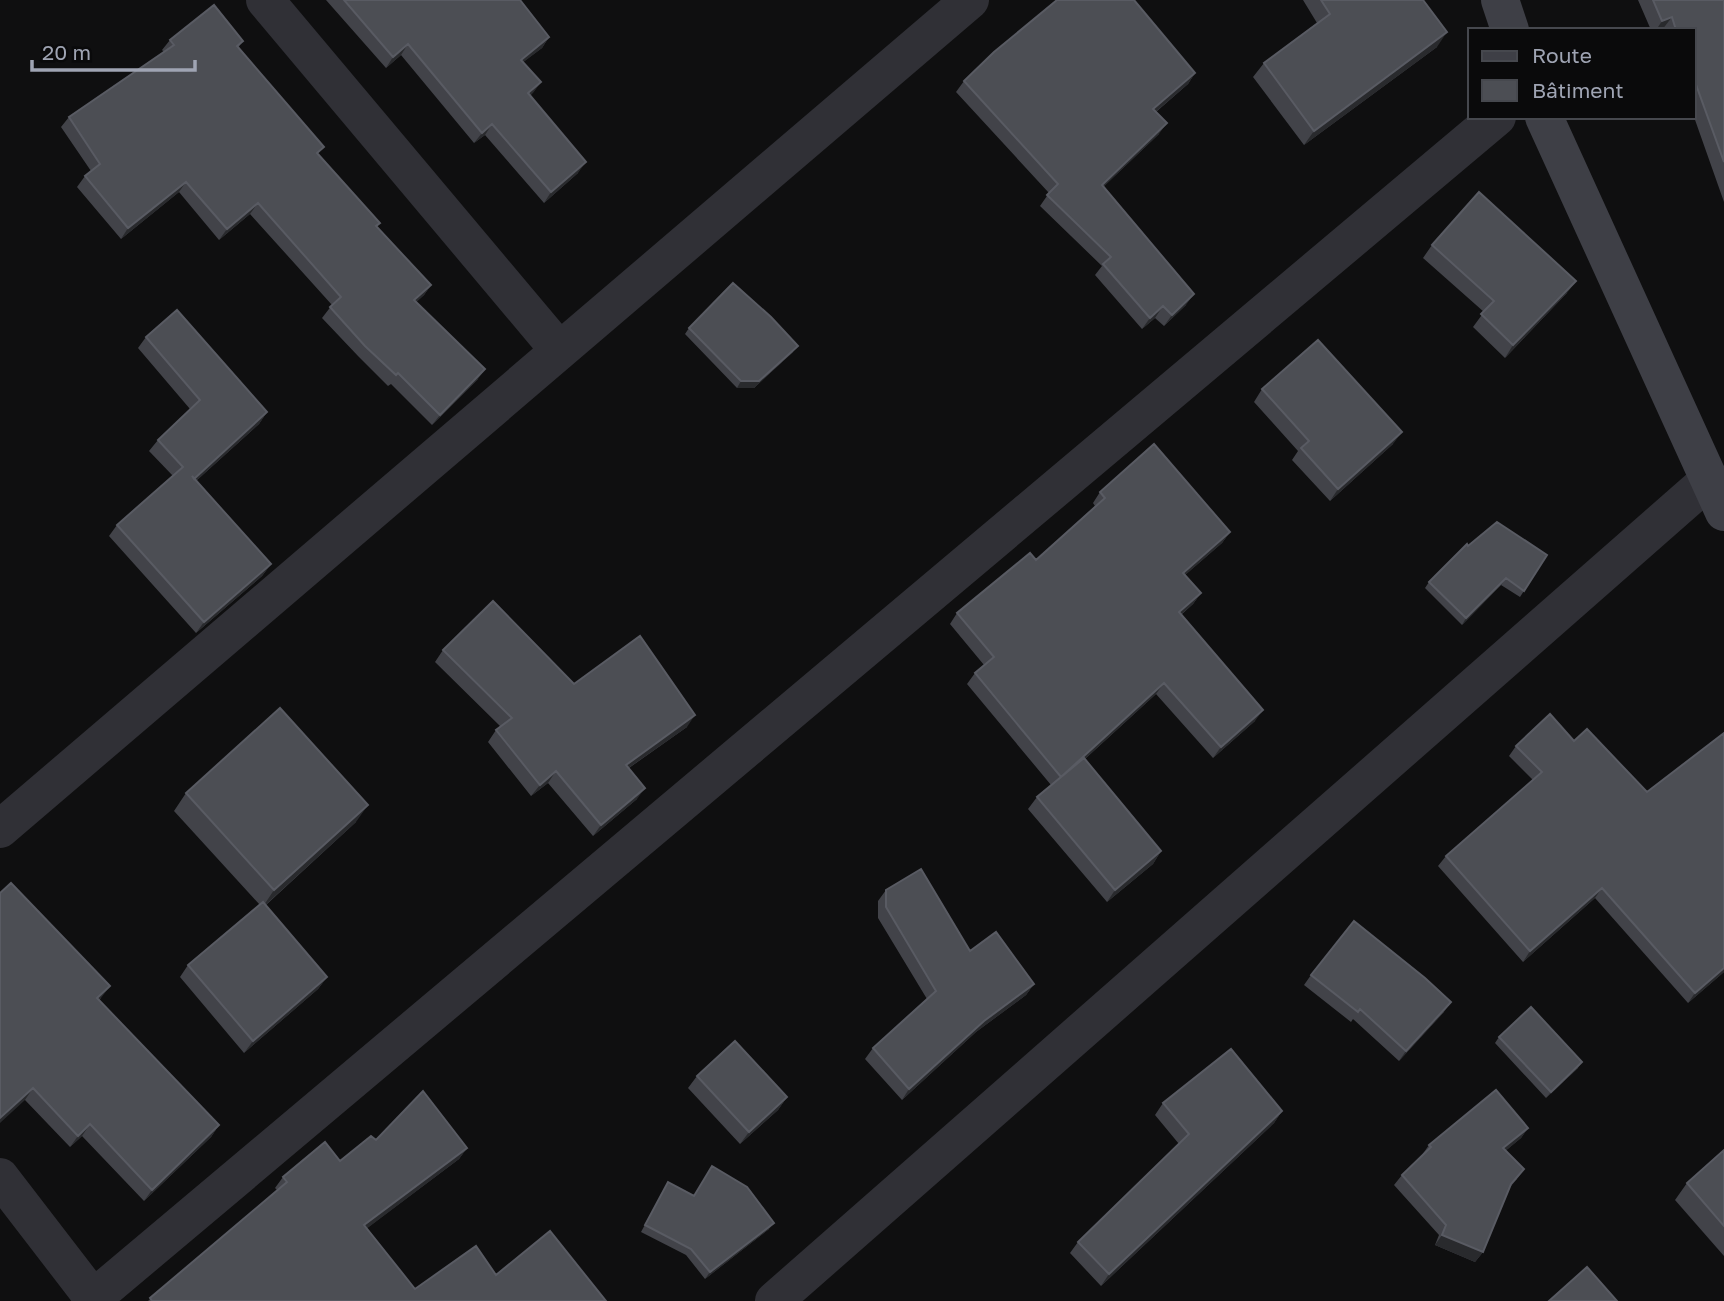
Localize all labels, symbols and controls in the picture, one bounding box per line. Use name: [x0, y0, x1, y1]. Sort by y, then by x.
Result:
scale bar: [32, 28, 194, 72]
legend: [1468, 28, 1696, 119]
text: 20 m: [42, 39, 91, 65]
text: Route: [1532, 42, 1592, 68]
text: Bâtiment: [1532, 77, 1624, 103]

